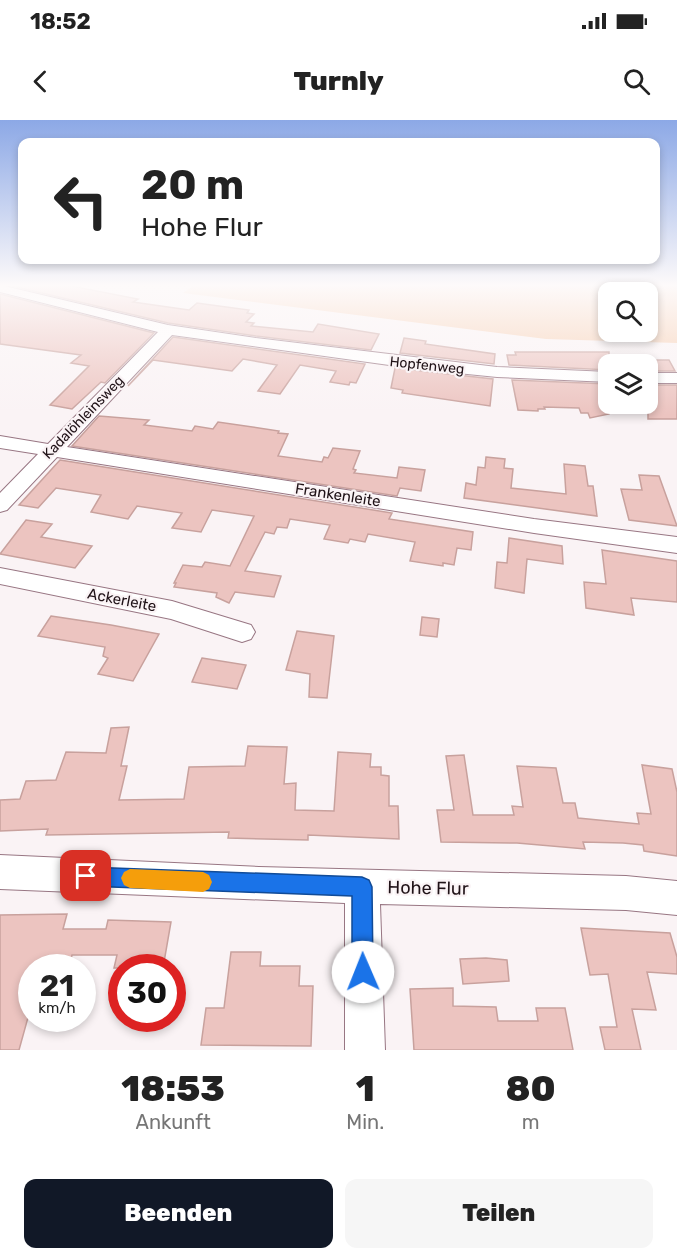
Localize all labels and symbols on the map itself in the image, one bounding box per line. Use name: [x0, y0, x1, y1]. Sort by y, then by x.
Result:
street label: Hopfenweg: [389, 353, 465, 378]
street label: Kadalöhleinsweg: [39, 372, 127, 463]
street label: Frankenleite: [294, 479, 382, 511]
street label: Ackerleite: [86, 585, 158, 615]
pin: [60, 850, 111, 901]
street label: Hohe Flur: [387, 876, 469, 900]
position arrow: [331, 940, 395, 1004]
speed limit sign: 30: [108, 954, 186, 1032]

